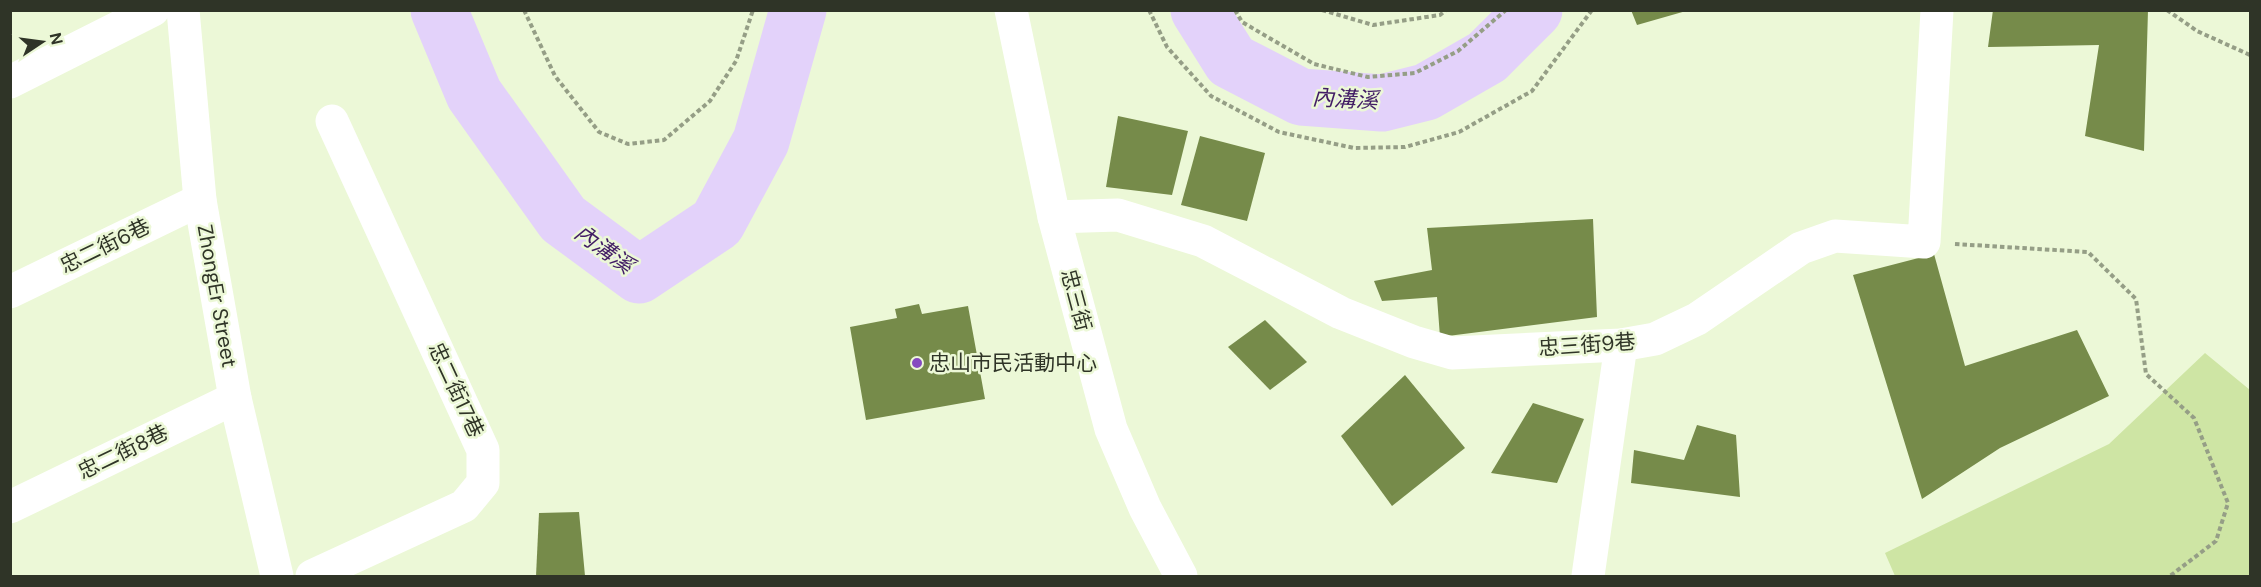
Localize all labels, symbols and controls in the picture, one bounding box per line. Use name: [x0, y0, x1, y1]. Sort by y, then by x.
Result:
north arrow: [12, 12, 72, 72]
text: N: [45, 31, 68, 47]
water label: 內溝溪: [1311, 83, 1382, 115]
street label: 忠二街6巷: [55, 212, 155, 280]
water label: 內溝溪: [569, 218, 642, 282]
street label: ZhongEr Street: [191, 222, 243, 370]
street label: 忠三街: [1054, 266, 1098, 334]
street label: 忠三街9巷: [1538, 328, 1636, 362]
street label: 忠二街17巷: [422, 338, 490, 442]
place label: 忠山市民活動中心: [929, 349, 1097, 377]
marker: 忠山市民活動中心: [910, 356, 924, 370]
street label: 忠二街8巷: [73, 418, 173, 486]

